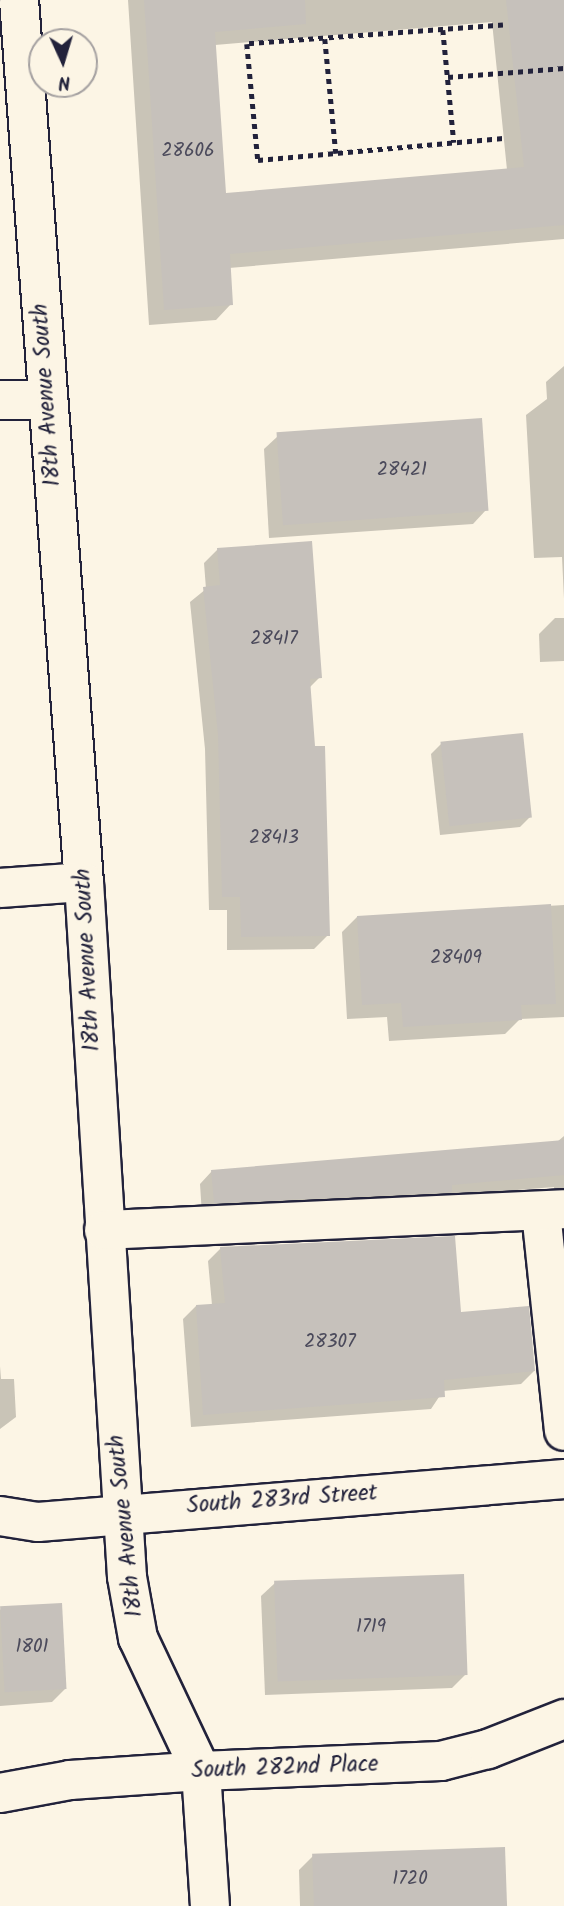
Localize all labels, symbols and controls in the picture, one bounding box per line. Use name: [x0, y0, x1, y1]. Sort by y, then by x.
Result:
north arrow: [28, 28, 98, 98]
text: N: [57, 67, 71, 97]
house number: 28606: [161, 141, 215, 163]
street label: 18th Avenue South: [27, 303, 67, 487]
house number: 28421: [377, 460, 427, 482]
house number: 28417: [250, 629, 298, 651]
house number: 28413: [249, 828, 299, 850]
street label: 18th Avenue South: [69, 868, 107, 1052]
house number: 28409: [430, 948, 482, 970]
house number: 28307: [304, 1332, 356, 1354]
street label: 18th Avenue South: [103, 1433, 149, 1619]
street label: South 283rd Street: [186, 1480, 378, 1520]
house number: 1719: [356, 1617, 386, 1639]
house number: 1801: [16, 1637, 48, 1659]
street label: South 282nd Place: [191, 1751, 379, 1785]
house number: 1720: [392, 1869, 428, 1891]

